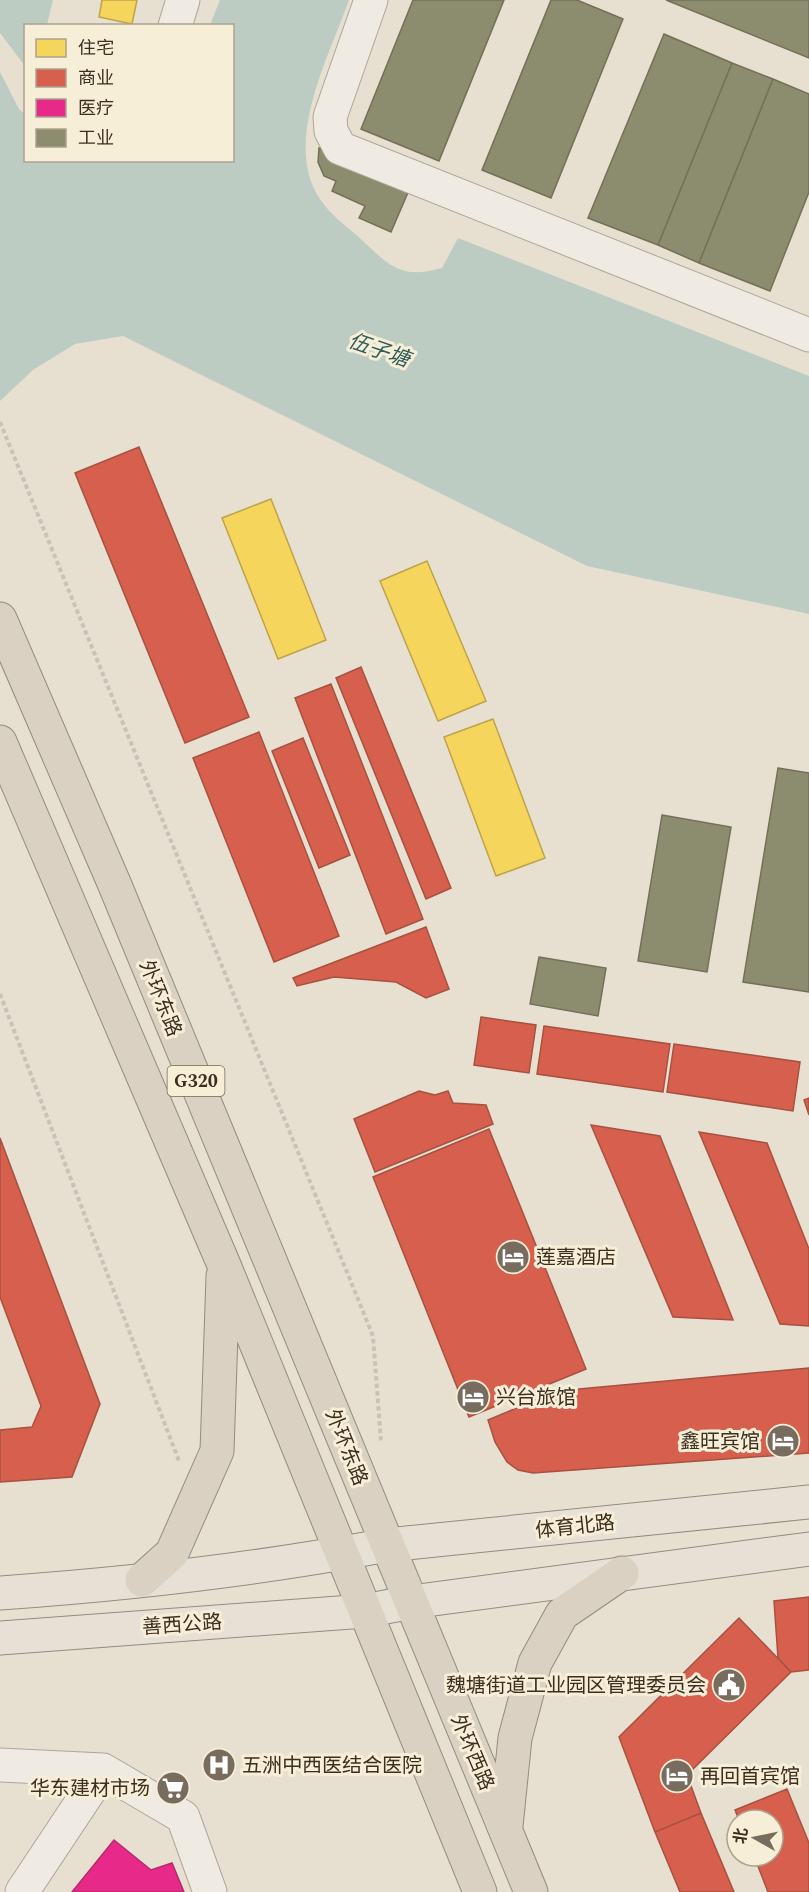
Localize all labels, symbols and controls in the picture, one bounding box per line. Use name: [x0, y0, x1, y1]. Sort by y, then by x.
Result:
legend: [24, 24, 234, 162]
text: 住宅: [78, 35, 114, 62]
text: 商业: [78, 65, 114, 92]
text: 医疗: [78, 95, 114, 122]
text: 工业: [78, 125, 114, 152]
water label: 伍子塘: [344, 326, 417, 377]
street label: 外环东路: [131, 956, 189, 1041]
road number: G320: [168, 1066, 224, 1096]
hotel icon: 莲嘉酒店: [495, 1239, 531, 1275]
place label: 莲嘉酒店: [536, 1243, 616, 1273]
hotel icon: 兴台旅馆: [455, 1379, 491, 1415]
place label: 兴台旅馆: [496, 1383, 576, 1413]
street label: 外环东路: [317, 1405, 375, 1490]
hotel icon: 鑫旺宾馆: [765, 1423, 801, 1459]
place label: 鑫旺宾馆: [680, 1427, 760, 1457]
street label: 体育北路: [534, 1508, 616, 1546]
street label: 善西公路: [141, 1607, 223, 1643]
public building icon: 魏塘街道工业园区管理委员会: [711, 1667, 747, 1703]
place label: 魏塘街道工业园区管理委员会: [446, 1671, 706, 1701]
street label: 外环西路: [443, 1710, 502, 1795]
hospital icon: 五洲中西医结合医院: [201, 1747, 237, 1783]
place label: 五洲中西医结合医院: [242, 1751, 422, 1781]
hotel icon: 再回首宾馆: [659, 1758, 695, 1794]
place label: 再回首宾馆: [700, 1762, 800, 1792]
supermarket icon: 华东建材市场: [155, 1770, 191, 1806]
place label: 华东建材市场: [30, 1774, 150, 1804]
north arrow: [725, 1808, 785, 1868]
text: 北: [728, 1826, 754, 1846]

